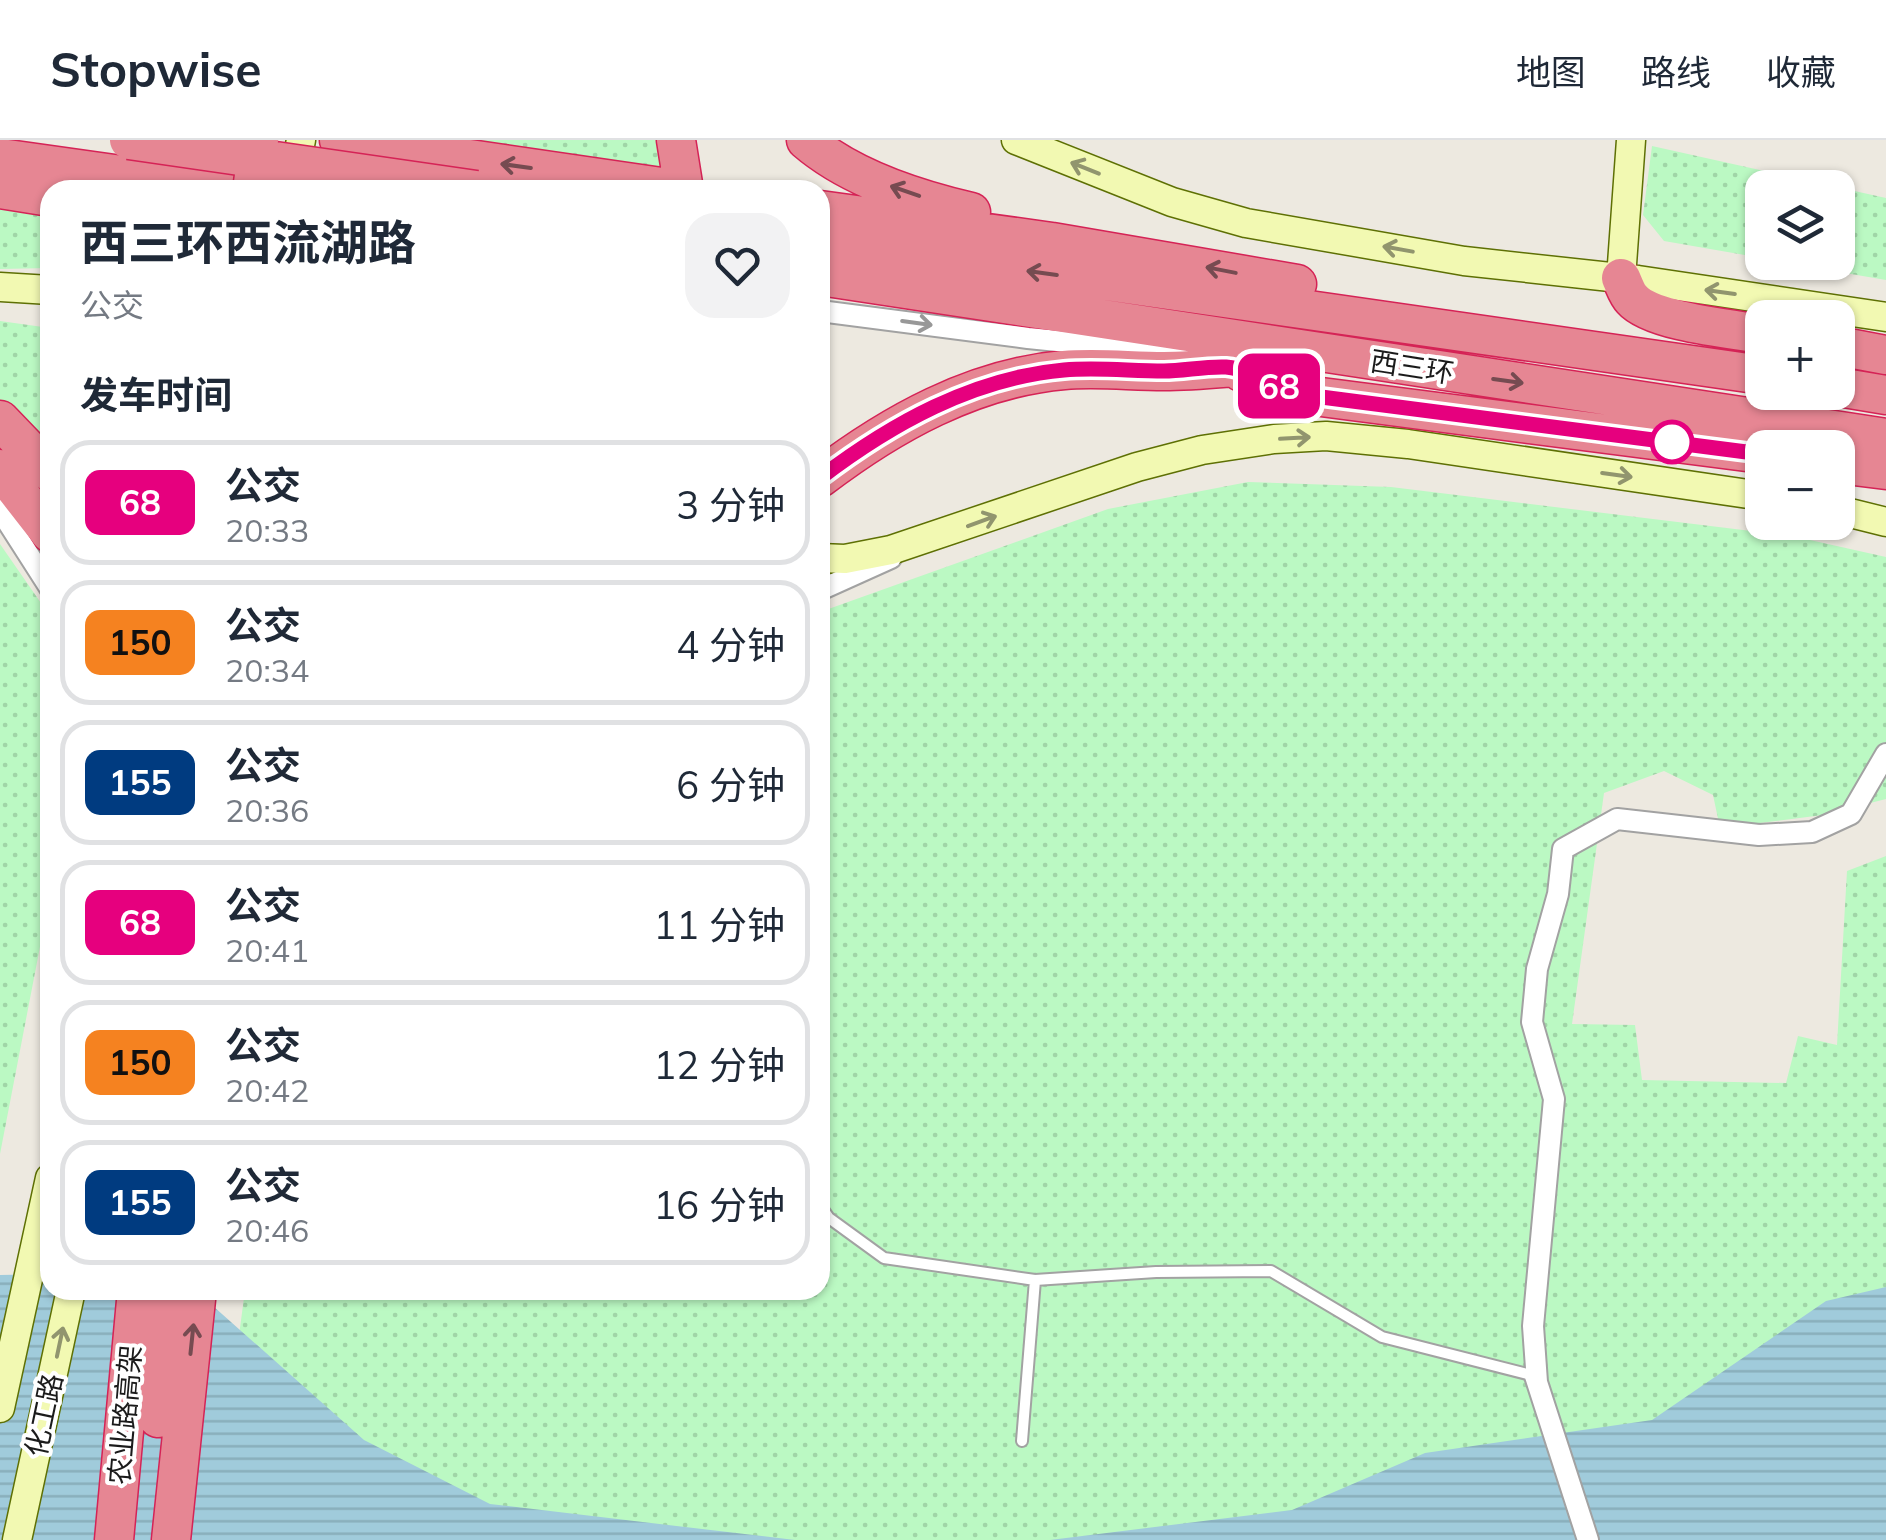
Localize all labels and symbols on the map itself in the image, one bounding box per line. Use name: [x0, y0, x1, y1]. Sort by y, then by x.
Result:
one-way arrow: [500, 157, 532, 175]
one-way arrow: [1070, 158, 1100, 176]
one-way arrow: [890, 181, 921, 199]
one-way arrow: [1382, 240, 1415, 258]
one-way arrow: [1206, 260, 1238, 279]
one-way arrow: [1026, 263, 1059, 281]
one-way arrow: [1705, 282, 1737, 301]
one-way arrow: [900, 315, 932, 333]
street label: 西三环: [1368, 343, 1456, 390]
line badge: 68: [1234, 354, 1324, 418]
one-way arrow: [1492, 372, 1524, 391]
unlabelled marker: [1651, 421, 1693, 463]
one-way arrow: [1278, 428, 1310, 447]
one-way arrow: [1601, 467, 1633, 485]
one-way arrow: [966, 511, 997, 529]
one-way arrow: [182, 1323, 201, 1355]
one-way arrow: [51, 1327, 70, 1359]
street label: 农业路高架: [101, 1344, 148, 1486]
street label: 化工路: [18, 1370, 69, 1460]

